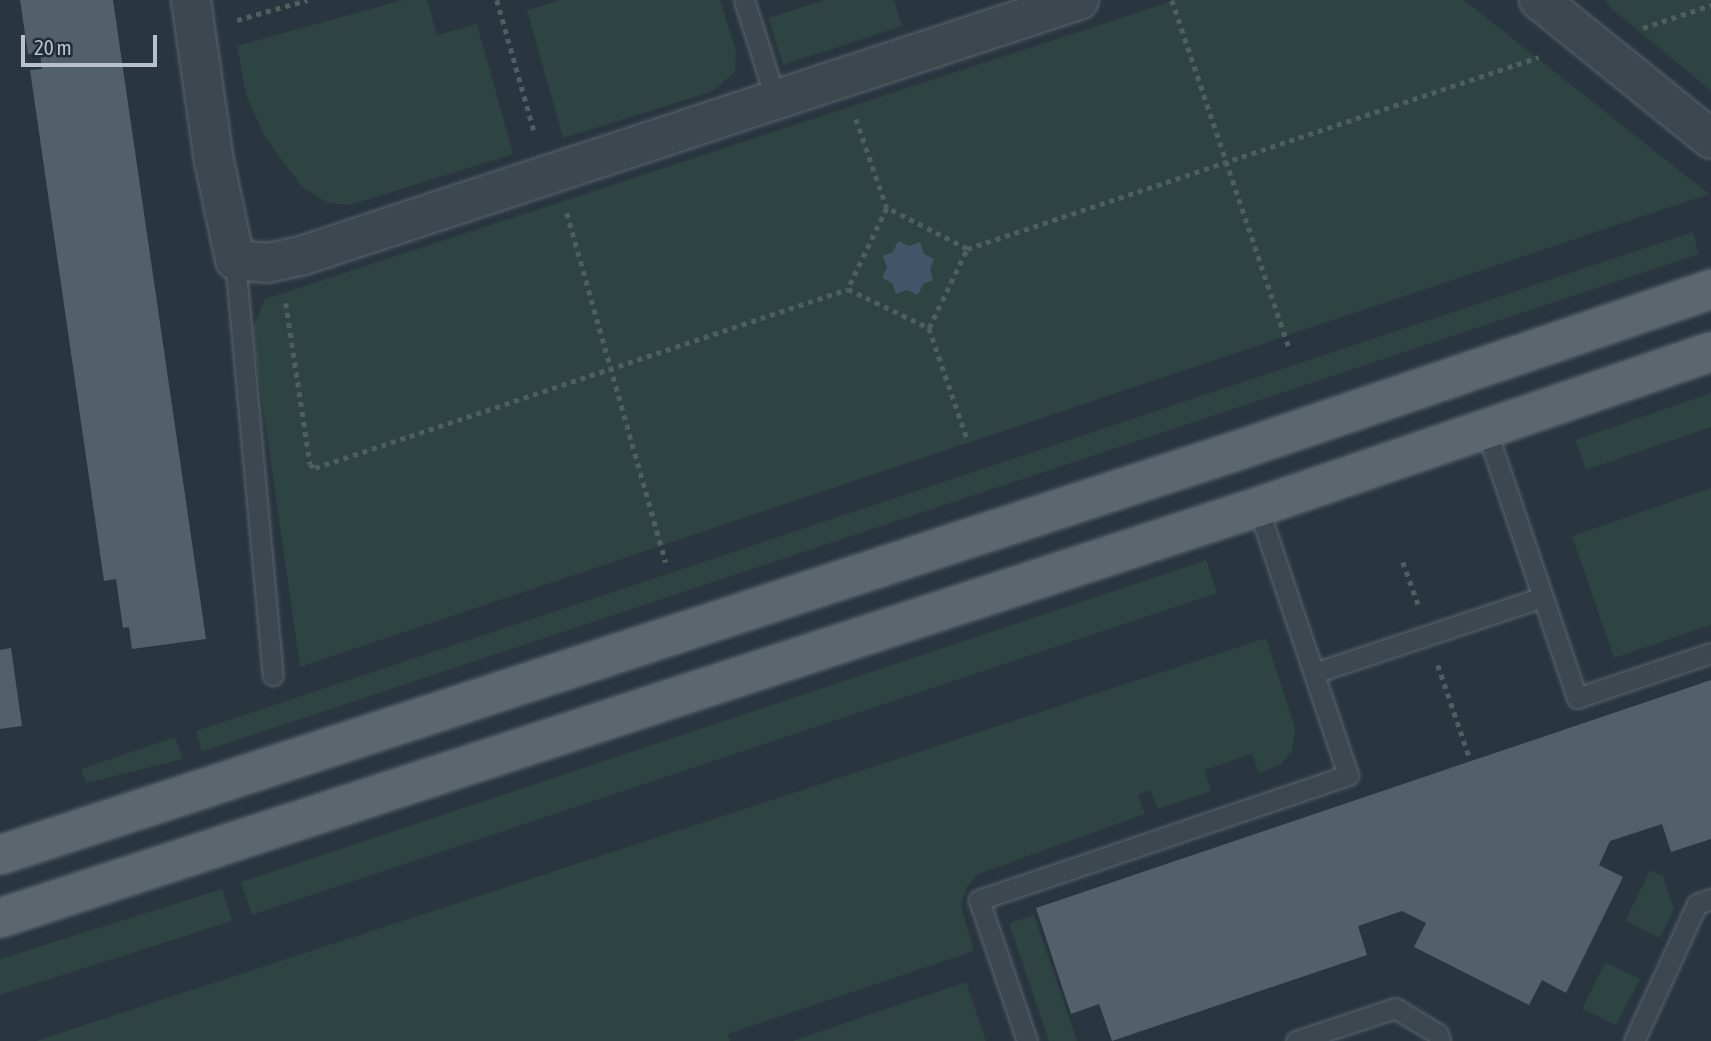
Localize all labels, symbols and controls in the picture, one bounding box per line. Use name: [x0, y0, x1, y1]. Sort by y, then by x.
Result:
scale bar: [24, 21, 161, 65]
text: 20 m: [34, 35, 72, 59]

